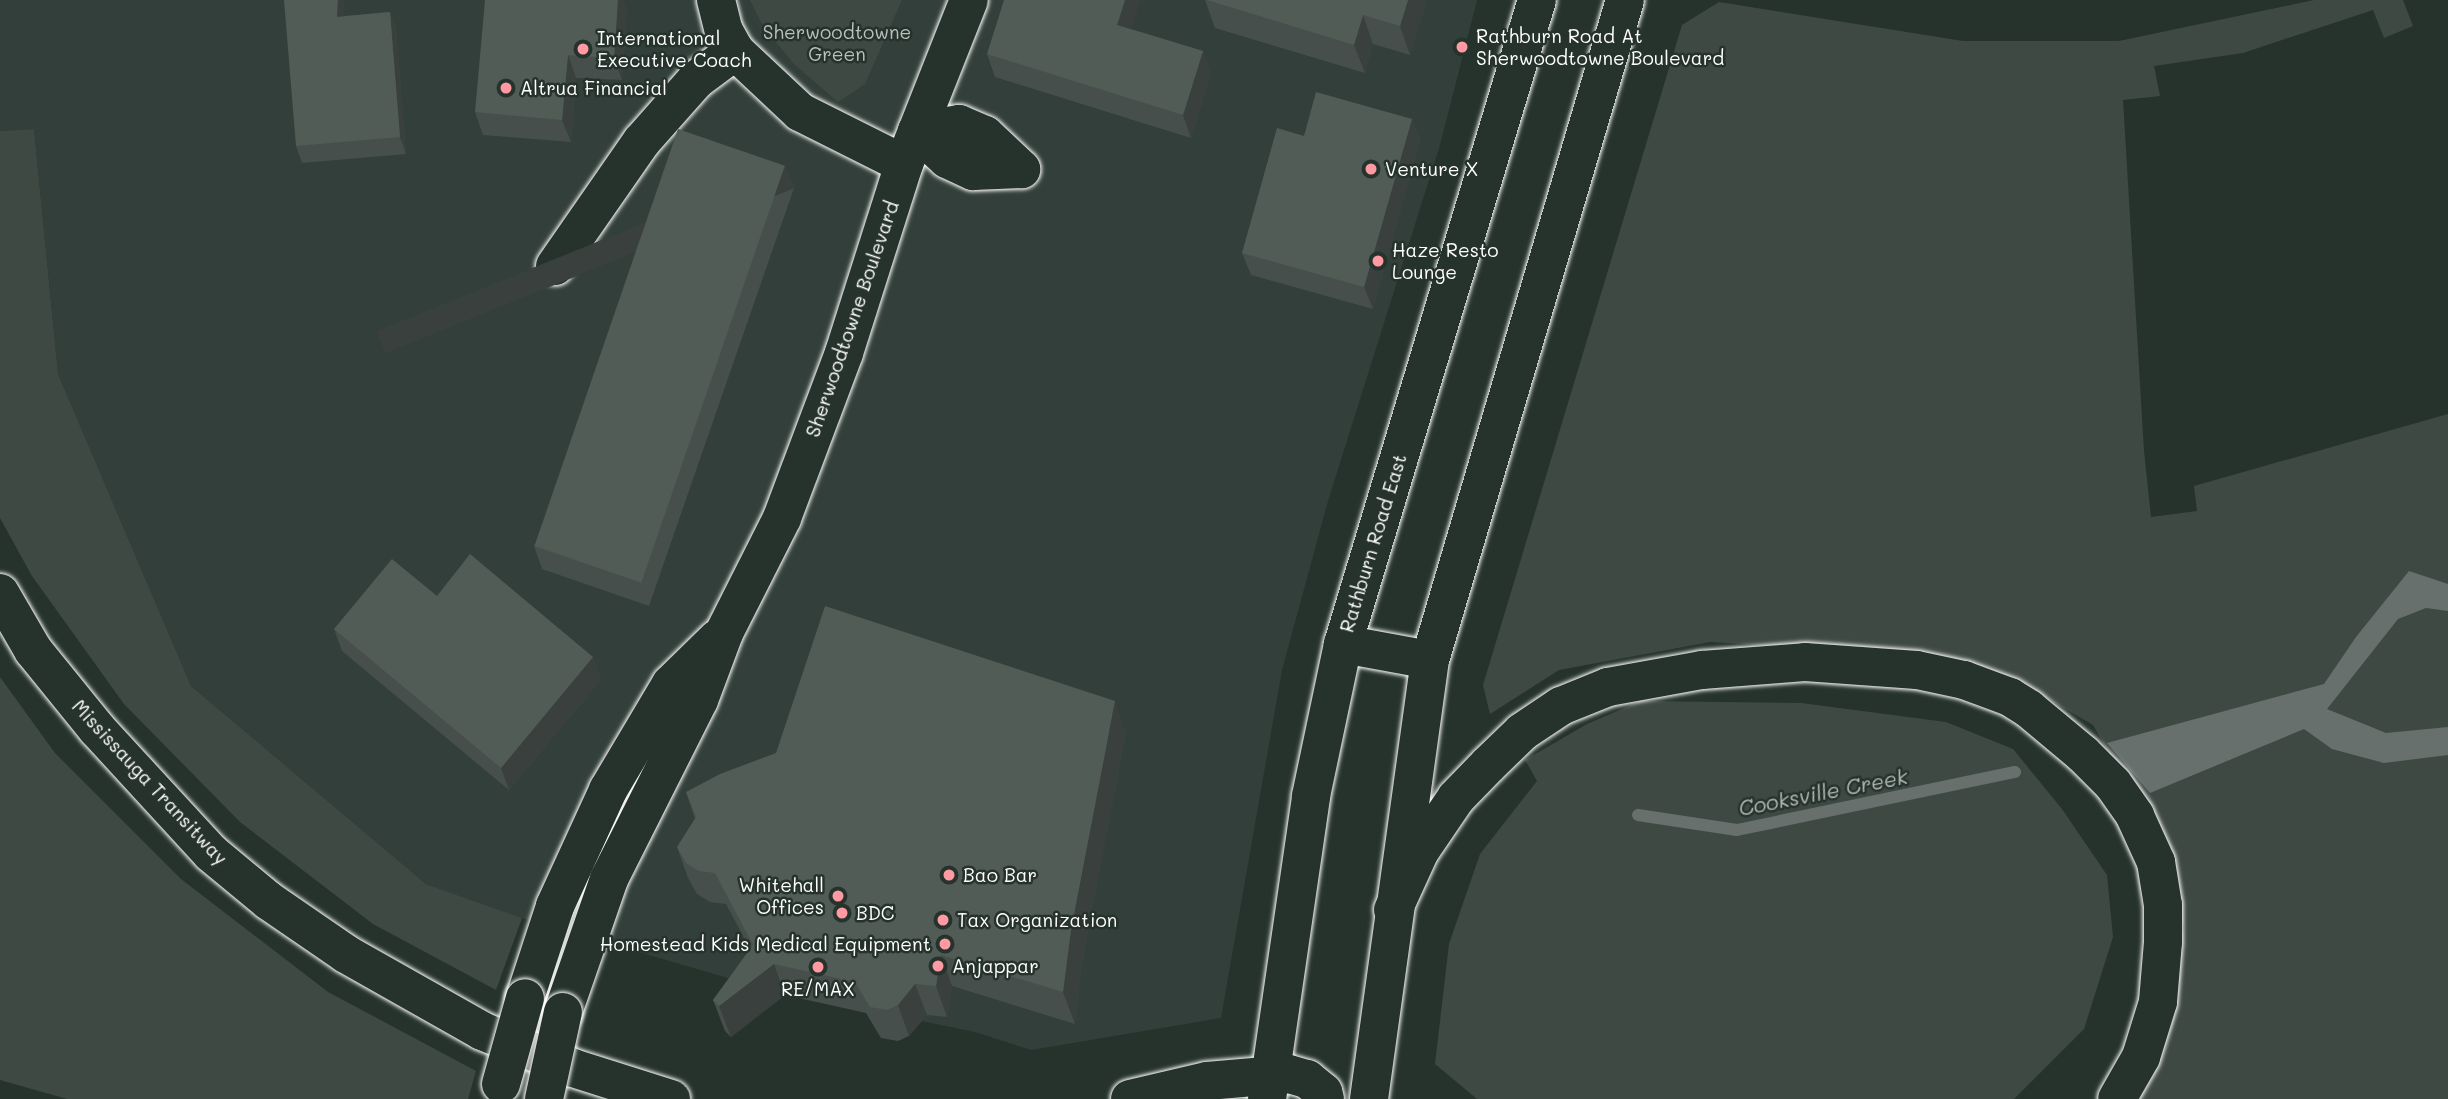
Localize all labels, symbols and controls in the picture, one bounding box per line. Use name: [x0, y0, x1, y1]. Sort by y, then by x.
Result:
park label: Sherwoodtowne Green: [763, 21, 911, 65]
place label: Rathburn Road At Sherwoodtowne Boulevard: [1476, 25, 1724, 69]
place label: International Executive Coach: [597, 27, 752, 71]
marker: Rathburn Road At Sherwoodtowne Boulevard: [1454, 39, 1470, 55]
marker: International Executive Coach: [575, 41, 591, 57]
place label: Altrua Financial: [520, 77, 667, 99]
marker: Altrua Financial: [498, 80, 514, 96]
place label: Venture X: [1385, 158, 1478, 180]
marker: Venture X: [1363, 161, 1379, 177]
street label: Sherwoodtowne Boulevard: [801, 198, 903, 440]
place label: Haze Resto Lounge: [1392, 239, 1499, 283]
marker: Haze Resto Lounge: [1370, 253, 1386, 269]
street label: Rathburn Road East: [1335, 451, 1411, 635]
street label: Mississauga Transitway: [68, 695, 232, 869]
water label: Cooksville Creek: [1736, 763, 1910, 821]
place label: Bao Bar: [963, 864, 1037, 886]
marker: Bao Bar: [941, 867, 957, 883]
place label: Whitehall Offices: [739, 874, 824, 918]
marker: Whitehall Offices: [830, 888, 846, 904]
place label: BDC: [856, 902, 894, 924]
marker: BDC: [834, 905, 850, 921]
place label: Tax Organization: [957, 909, 1117, 931]
marker: Tax Organization: [935, 912, 951, 928]
place label: Homestead Kids Medical Equipment: [600, 933, 931, 955]
marker: Homestead Kids Medical Equipment: [937, 936, 953, 952]
place label: Anjappar: [952, 955, 1039, 977]
marker: Anjappar: [930, 958, 946, 974]
marker: RE/MAX: [810, 959, 826, 975]
place label: RE/MAX: [781, 978, 855, 1000]

